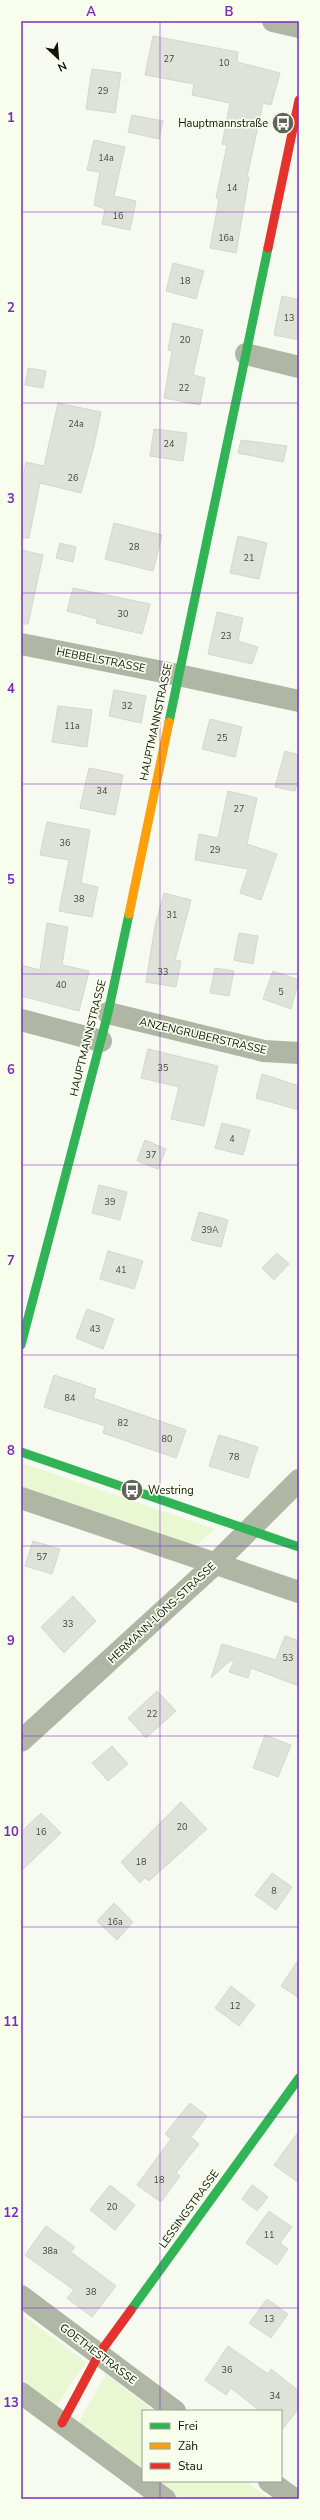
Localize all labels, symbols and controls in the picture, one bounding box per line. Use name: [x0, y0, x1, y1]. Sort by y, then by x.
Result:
text: A: [86, 3, 96, 21]
text: B: [225, 3, 234, 21]
north arrow: [38, 38, 78, 78]
house number: 27: [164, 53, 174, 65]
house number: 10: [219, 57, 229, 69]
text: N: [55, 58, 69, 75]
house number: 29: [98, 85, 108, 97]
text: 1: [7, 109, 15, 127]
bus stop icon: Hauptmannstraße: [270, 110, 296, 136]
place label: Hauptmannstraße: [178, 116, 268, 131]
house number: 14a: [98, 152, 114, 164]
house number: 14: [227, 182, 238, 194]
house number: 16: [113, 210, 123, 222]
house number: 16a: [218, 232, 234, 244]
house number: 18: [180, 275, 190, 287]
text: 2: [7, 299, 15, 317]
house number: 13: [284, 312, 294, 324]
house number: 20: [180, 334, 190, 346]
house number: 22: [179, 382, 189, 394]
house number: 24a: [68, 418, 84, 430]
house number: 24: [164, 438, 175, 450]
house number: 26: [68, 472, 78, 484]
text: 3: [7, 490, 15, 508]
house number: 28: [129, 541, 139, 553]
house number: 21: [244, 552, 254, 564]
house number: 30: [118, 608, 128, 620]
house number: 23: [221, 630, 231, 642]
street label: HEBBELSTRASSE: [55, 644, 147, 676]
street label: HAUPTMANNSTRASSE: [136, 662, 176, 782]
text: 4: [7, 680, 15, 698]
house number: 32: [122, 700, 132, 712]
house number: 11a: [64, 720, 80, 732]
house number: 25: [217, 732, 227, 744]
house number: 34: [97, 785, 108, 797]
house number: 27: [234, 803, 244, 815]
house number: 36: [60, 837, 70, 849]
house number: 29: [210, 844, 220, 856]
text: 5: [7, 871, 15, 889]
house number: 38: [74, 893, 84, 905]
house number: 31: [167, 909, 177, 921]
house number: 33: [158, 966, 168, 978]
street label: HAUPTMANNSTRASSE: [66, 978, 110, 1098]
house number: 40: [56, 979, 66, 991]
house number: 5: [278, 986, 284, 998]
street label: ANZENGRUBERSTRASSE: [138, 1014, 268, 1058]
text: 6: [7, 1061, 15, 1079]
house number: 35: [158, 1062, 168, 1074]
house number: 4: [229, 1133, 235, 1145]
house number: 37: [146, 1149, 156, 1161]
house number: 39: [105, 1196, 115, 1208]
house number: 39A: [201, 1224, 219, 1236]
text: 7: [7, 1252, 15, 1270]
house number: 41: [116, 1264, 126, 1276]
house number: 43: [90, 1323, 100, 1335]
house number: 84: [65, 1392, 76, 1404]
house number: 82: [118, 1417, 128, 1429]
house number: 80: [162, 1433, 172, 1445]
text: 8: [7, 1442, 15, 1460]
house number: 78: [229, 1451, 239, 1463]
bus stop icon: Westring: [119, 1477, 145, 1503]
place label: Westring: [148, 1483, 194, 1498]
house number: 57: [37, 1551, 47, 1563]
street label: HERMANN-LÖNS-STRASSE: [105, 1559, 219, 1667]
house number: 33: [63, 1618, 73, 1630]
text: 9: [7, 1632, 15, 1650]
house number: 53: [283, 1652, 293, 1664]
house number: 22: [147, 1708, 157, 1720]
house number: 20: [177, 1821, 187, 1833]
text: 10: [3, 1823, 19, 1841]
house number: 16: [36, 1826, 46, 1838]
house number: 18: [136, 1856, 146, 1868]
house number: 8: [271, 1885, 277, 1897]
house number: 16a: [107, 1916, 123, 1928]
house number: 12: [230, 2000, 240, 2012]
text: 11: [3, 2013, 19, 2031]
street label: LESSINGSTRASSE: [156, 2167, 222, 2251]
house number: 18: [154, 2174, 164, 2186]
house number: 20: [107, 2201, 117, 2213]
text: 12: [3, 2204, 19, 2222]
house number: 11: [264, 2229, 274, 2241]
house number: 38a: [42, 2245, 58, 2257]
house number: 38: [86, 2286, 96, 2298]
house number: 13: [264, 2313, 274, 2325]
street label: GOETHESTRASSE: [57, 2320, 139, 2388]
house number: 36: [222, 2364, 232, 2376]
house number: 34: [270, 2390, 281, 2402]
text: 13: [3, 2394, 19, 2412]
legend: [142, 2410, 282, 2482]
text: Frei: [178, 2418, 198, 2434]
text: Zäh: [178, 2438, 198, 2454]
text: Stau: [178, 2458, 203, 2474]

